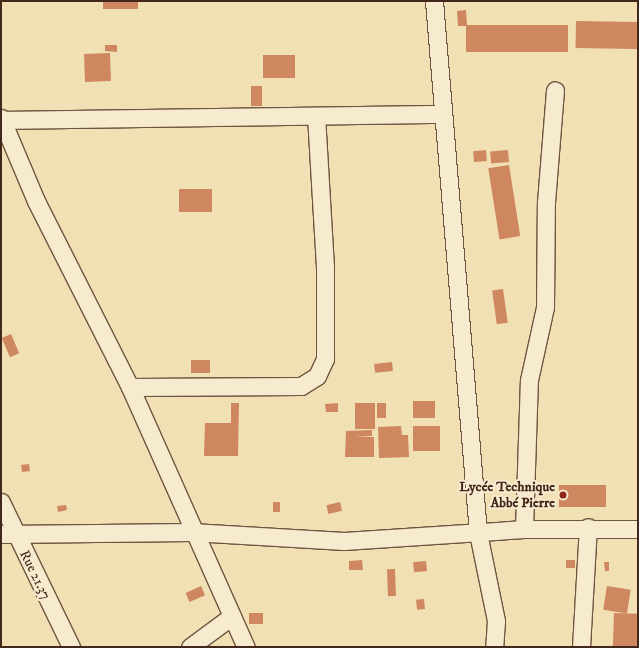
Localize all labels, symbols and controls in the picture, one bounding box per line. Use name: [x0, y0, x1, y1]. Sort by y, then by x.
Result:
place label: Lycée Technique Abbé Pierre: [459, 479, 555, 512]
marker: Lycée Technique Abbé Pierre: [558, 490, 568, 500]
street label: Rue 21.37: [16, 548, 54, 602]

